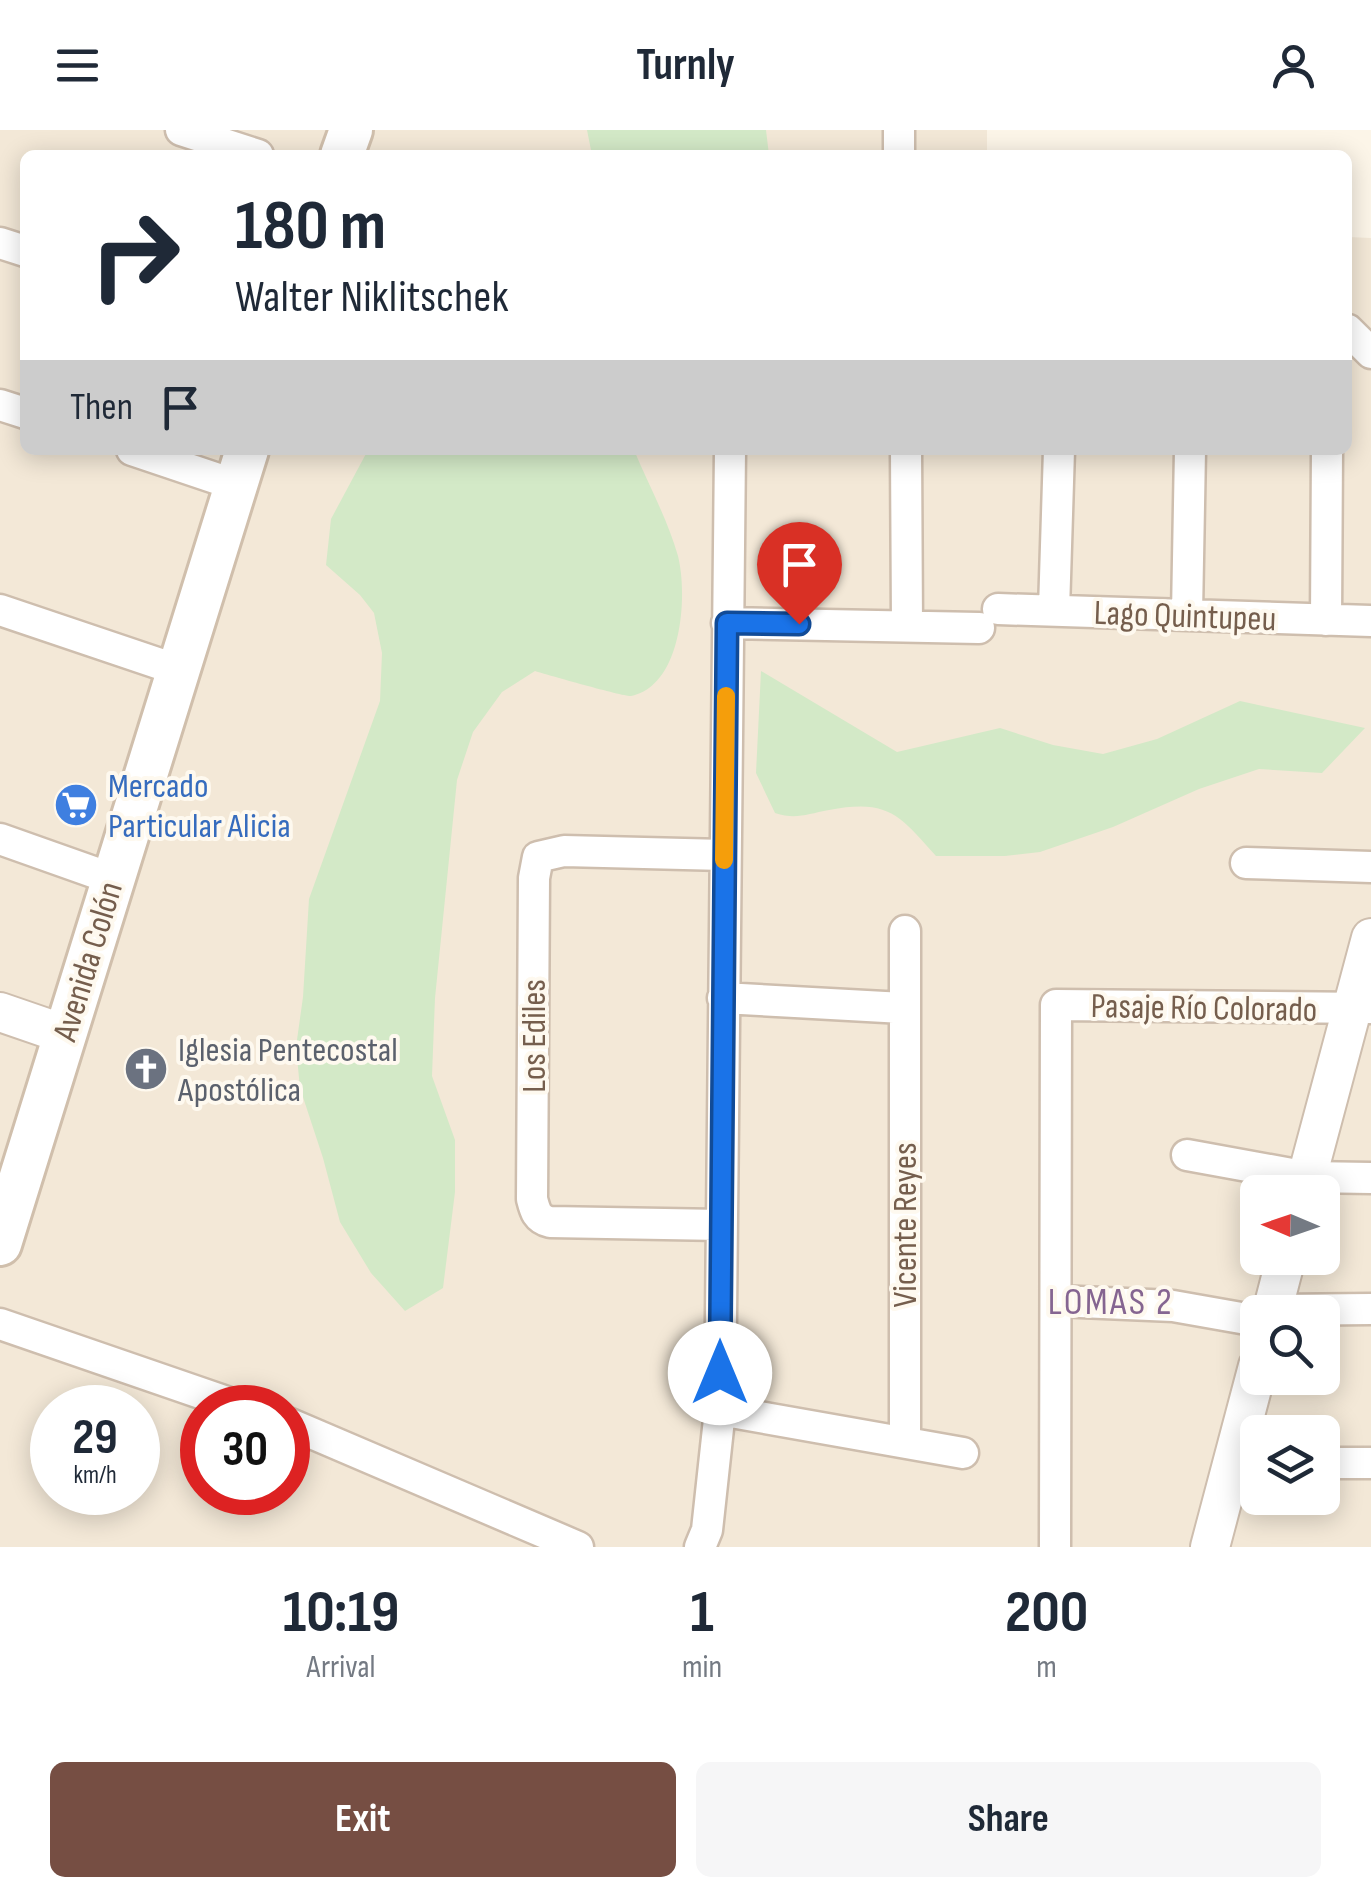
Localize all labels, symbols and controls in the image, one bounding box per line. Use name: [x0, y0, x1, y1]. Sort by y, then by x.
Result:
icon: menu: [50, 38, 105, 93]
text: Turnly: [636, 38, 735, 93]
icon: person: [1266, 38, 1321, 93]
text: 180 m: [235, 185, 386, 269]
icon: right: [70, 190, 200, 320]
text: Walter Niklitschek: [235, 270, 509, 325]
icon: arrive: [153, 380, 208, 435]
text: Then: [70, 385, 133, 430]
pin: [757, 522, 842, 625]
icon: arrive: [772, 537, 827, 592]
street label: Lago Quintupeu: [1093, 592, 1277, 641]
place label: Mercado Particular Alicia: [108, 765, 291, 848]
supermarket icon: Mercado Particular Alicia: [53, 782, 99, 828]
street label: Avenida Colón: [44, 877, 133, 1047]
street label: Los Ediles: [513, 979, 556, 1093]
street label: Pasaje Río Colorado: [1090, 985, 1318, 1032]
place label: Iglesia Pentecostal Apostólica: [177, 1029, 398, 1112]
church icon: Iglesia Pentecostal Apostólica: [123, 1046, 169, 1092]
street label: Vicente Reyes: [884, 1143, 927, 1307]
north arrow: [1240, 1175, 1340, 1275]
map controls: [1240, 1175, 1340, 1515]
district label: LOMAS 2: [1048, 1280, 1174, 1325]
button: search: [1240, 1295, 1340, 1395]
position arrow: [668, 1321, 772, 1425]
speed limit sign: 30: [180, 1385, 310, 1515]
text: 29: [72, 1408, 118, 1468]
button: layers: [1240, 1415, 1340, 1515]
text: km/h: [73, 1460, 117, 1491]
text: 10:19: [283, 1577, 399, 1649]
text: 1: [690, 1577, 714, 1649]
text: 200: [1005, 1577, 1088, 1649]
text: Arrival: [307, 1648, 375, 1687]
text: min: [682, 1648, 722, 1687]
text: m: [1036, 1648, 1057, 1687]
button: Exit: [50, 1762, 676, 1877]
button: Share: [696, 1762, 1321, 1877]

